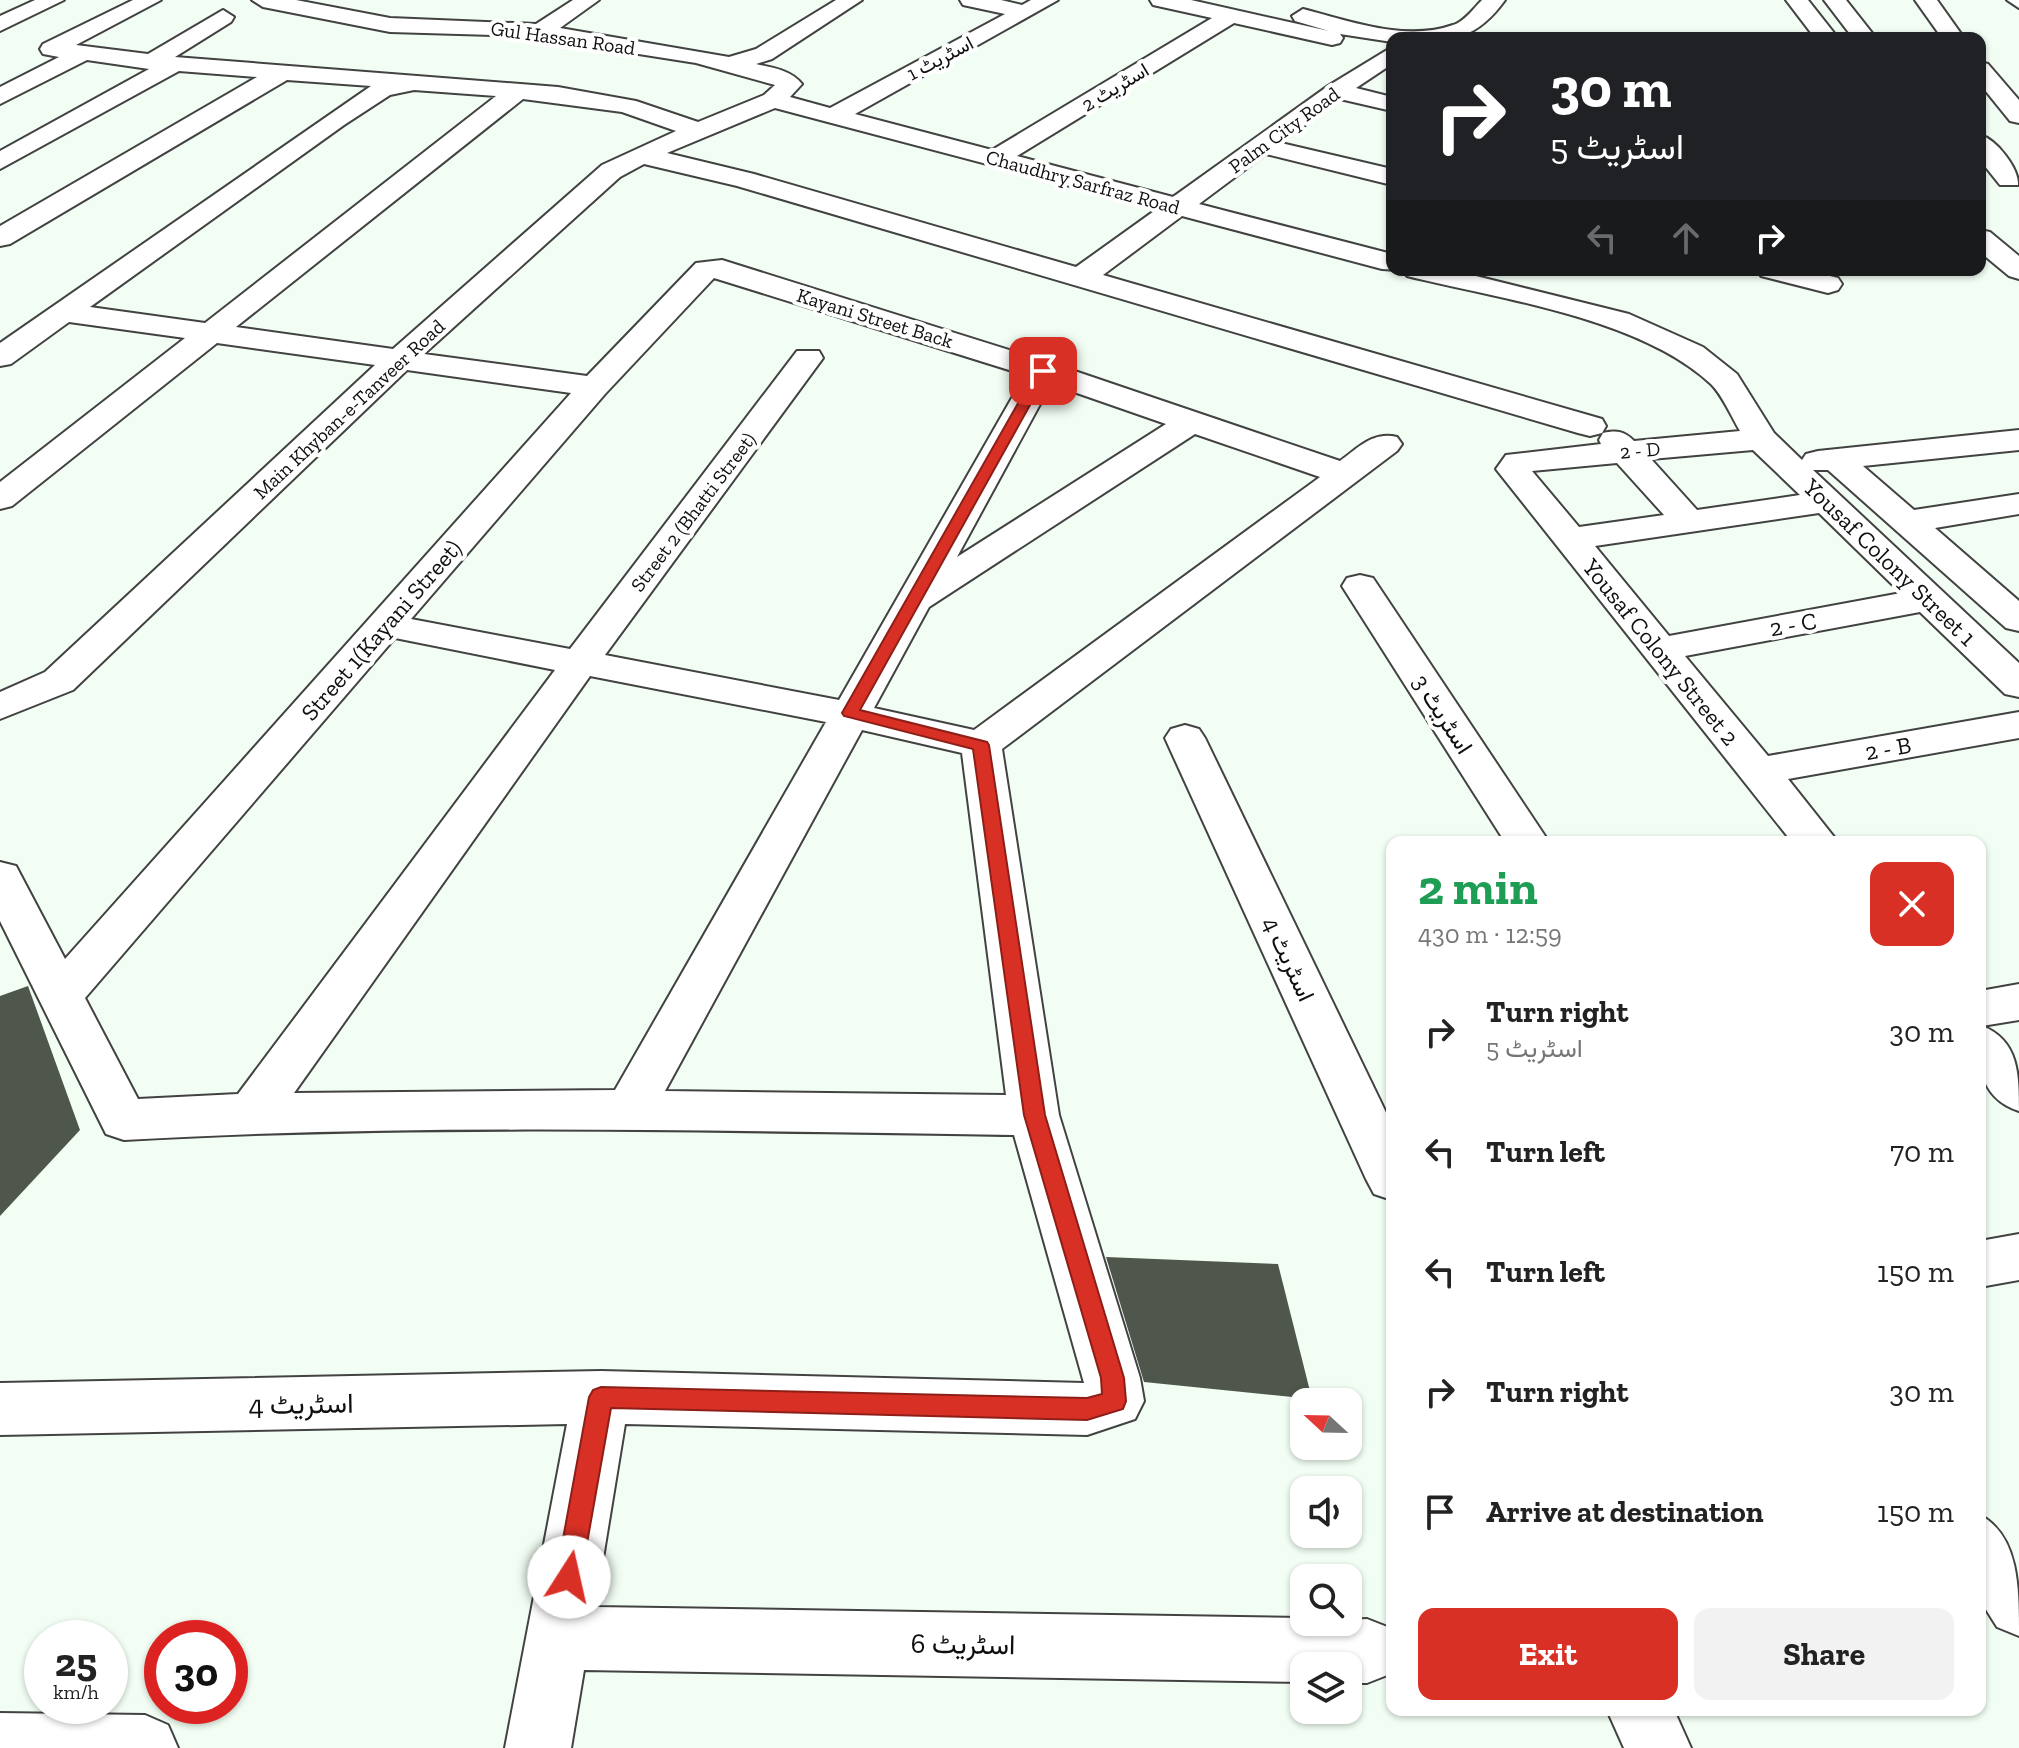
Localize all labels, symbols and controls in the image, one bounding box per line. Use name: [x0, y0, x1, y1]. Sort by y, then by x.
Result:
street label: Gul Hassan Road: [489, 16, 637, 60]
street label: اسٹریٹ 1: [903, 31, 978, 86]
text: 30 m: [1550, 54, 1672, 121]
street label: اسٹریٹ 2: [1077, 58, 1154, 117]
icon: right: [1418, 64, 1522, 168]
street label: Palm City Road: [1224, 82, 1344, 178]
text: اسٹریٹ 5: [1550, 125, 1684, 168]
street label: Chaudhry Sarfraz Road: [983, 145, 1183, 219]
icon: left: [1580, 216, 1624, 260]
icon: ahead: [1664, 216, 1708, 260]
icon: right: [1748, 216, 1792, 260]
street label: Kayani Street Back: [794, 283, 957, 353]
street label: Main Khyban-e-Tanveer Road: [248, 314, 450, 504]
pin: [1009, 337, 1077, 405]
icon: arrive: [1021, 349, 1065, 393]
street label: Street 2 (Bhatti Street): [625, 428, 761, 596]
street label: 2 - D: [1619, 436, 1661, 464]
street label: Yousaf Colony Street 1: [1797, 471, 1982, 652]
street label: Street 1(Kayani Street): [295, 534, 467, 726]
street label: Yousaf Colony Street 2: [1576, 552, 1745, 751]
street label: 2 - C: [1767, 606, 1819, 642]
street label: اسٹریٹ 3: [1406, 669, 1479, 760]
street label: 2 - B: [1863, 730, 1913, 766]
text: 2 min: [1418, 859, 1538, 916]
button: close: [1870, 862, 1954, 946]
street label: اسٹریٹ 4: [1256, 912, 1321, 1006]
text: 430 m · 12:59: [1418, 918, 1562, 950]
text: Turn right: [1486, 994, 1628, 1030]
icon: right: [1418, 1010, 1462, 1054]
text: 30 m: [1889, 1014, 1954, 1050]
text: اسٹریٹ 5: [1486, 1032, 1583, 1064]
icon: left: [1418, 1130, 1462, 1174]
text: Turn left: [1486, 1134, 1605, 1170]
text: 70 m: [1890, 1134, 1954, 1170]
icon: left: [1418, 1250, 1462, 1294]
text: Turn left: [1486, 1254, 1605, 1290]
text: 150 m: [1877, 1254, 1954, 1290]
icon: right: [1418, 1370, 1462, 1414]
text: Turn right: [1486, 1374, 1628, 1410]
text: 30 m: [1889, 1374, 1954, 1410]
street label: اسٹریٹ 4: [248, 1387, 354, 1422]
north arrow: [1290, 1388, 1362, 1460]
map controls: [1290, 1388, 1362, 1724]
button: sound: [1290, 1476, 1362, 1548]
icon: arrive: [1418, 1490, 1462, 1534]
text: Arrive at destination: [1486, 1494, 1763, 1530]
text: 150 m: [1877, 1494, 1954, 1530]
position arrow: [527, 1535, 611, 1619]
button: search: [1290, 1564, 1362, 1636]
button: Exit: [1418, 1608, 1678, 1700]
button: Share: [1694, 1608, 1954, 1700]
speed limit sign: 30: [144, 1620, 248, 1724]
street label: اسٹریٹ 6: [910, 1627, 1016, 1662]
text: 25: [55, 1638, 97, 1686]
button: layers: [1290, 1652, 1362, 1724]
text: km/h: [53, 1680, 99, 1704]

